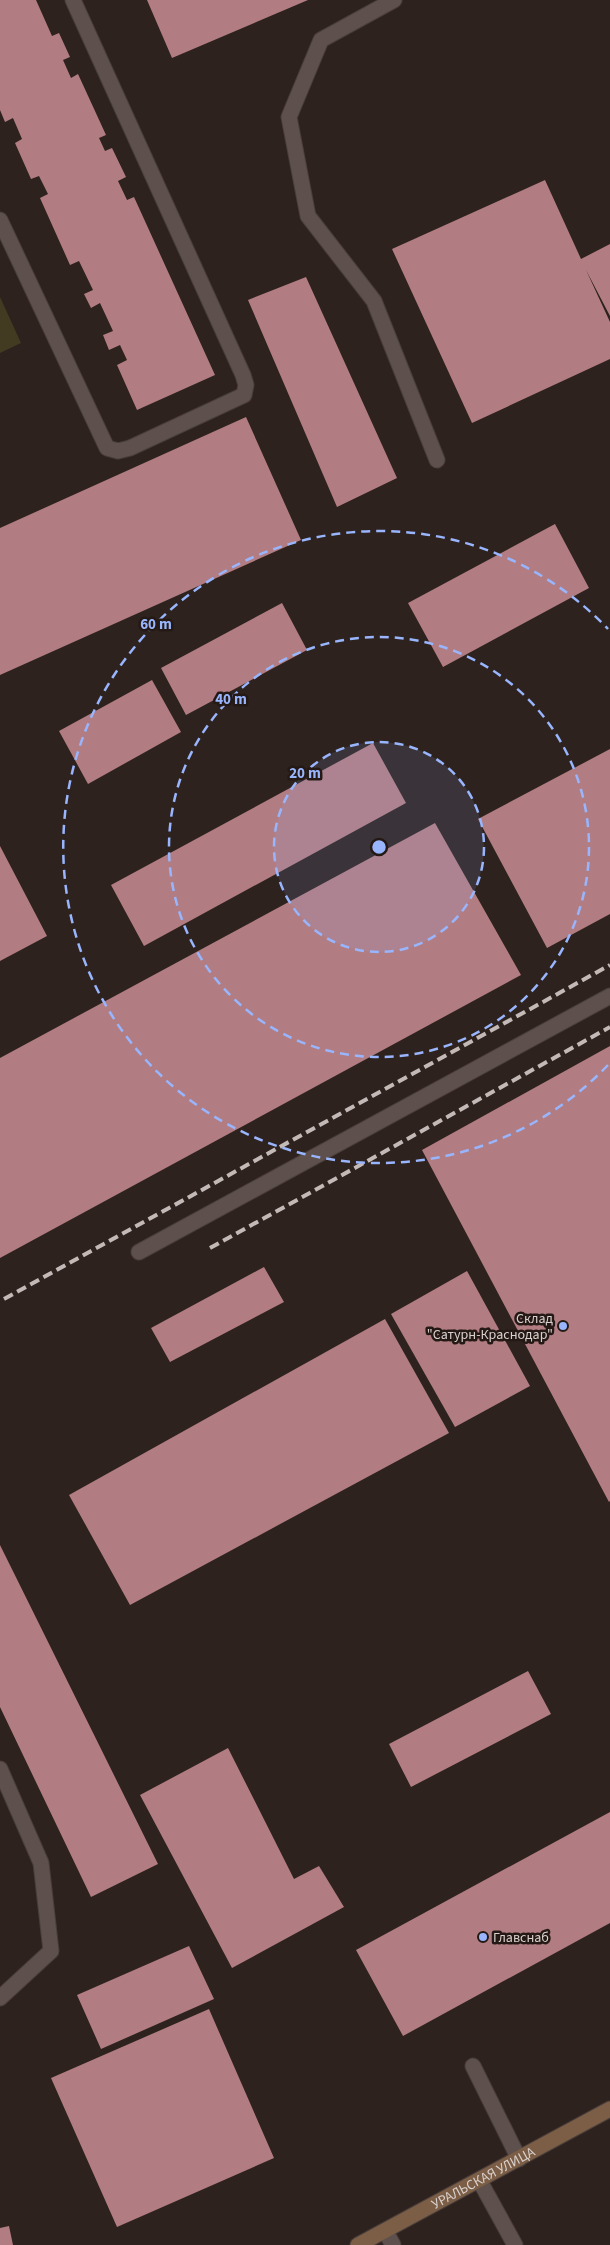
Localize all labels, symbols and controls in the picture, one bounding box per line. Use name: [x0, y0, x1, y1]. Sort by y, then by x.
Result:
text: 60 m: [140, 614, 172, 635]
text: 40 m: [215, 689, 247, 710]
text: 20 m: [289, 763, 321, 784]
centre of rings: [370, 838, 388, 856]
place label: Склад "Сатурн-Краснодар": [427, 1309, 554, 1345]
marker: Склад "Сатурн-Краснодар": [557, 1320, 569, 1332]
place label: Главснаб: [493, 1928, 549, 1948]
marker: Главснаб: [477, 1931, 489, 1943]
street label: УРАЛЬСКАЯ УЛИЦА: [428, 2142, 539, 2215]

